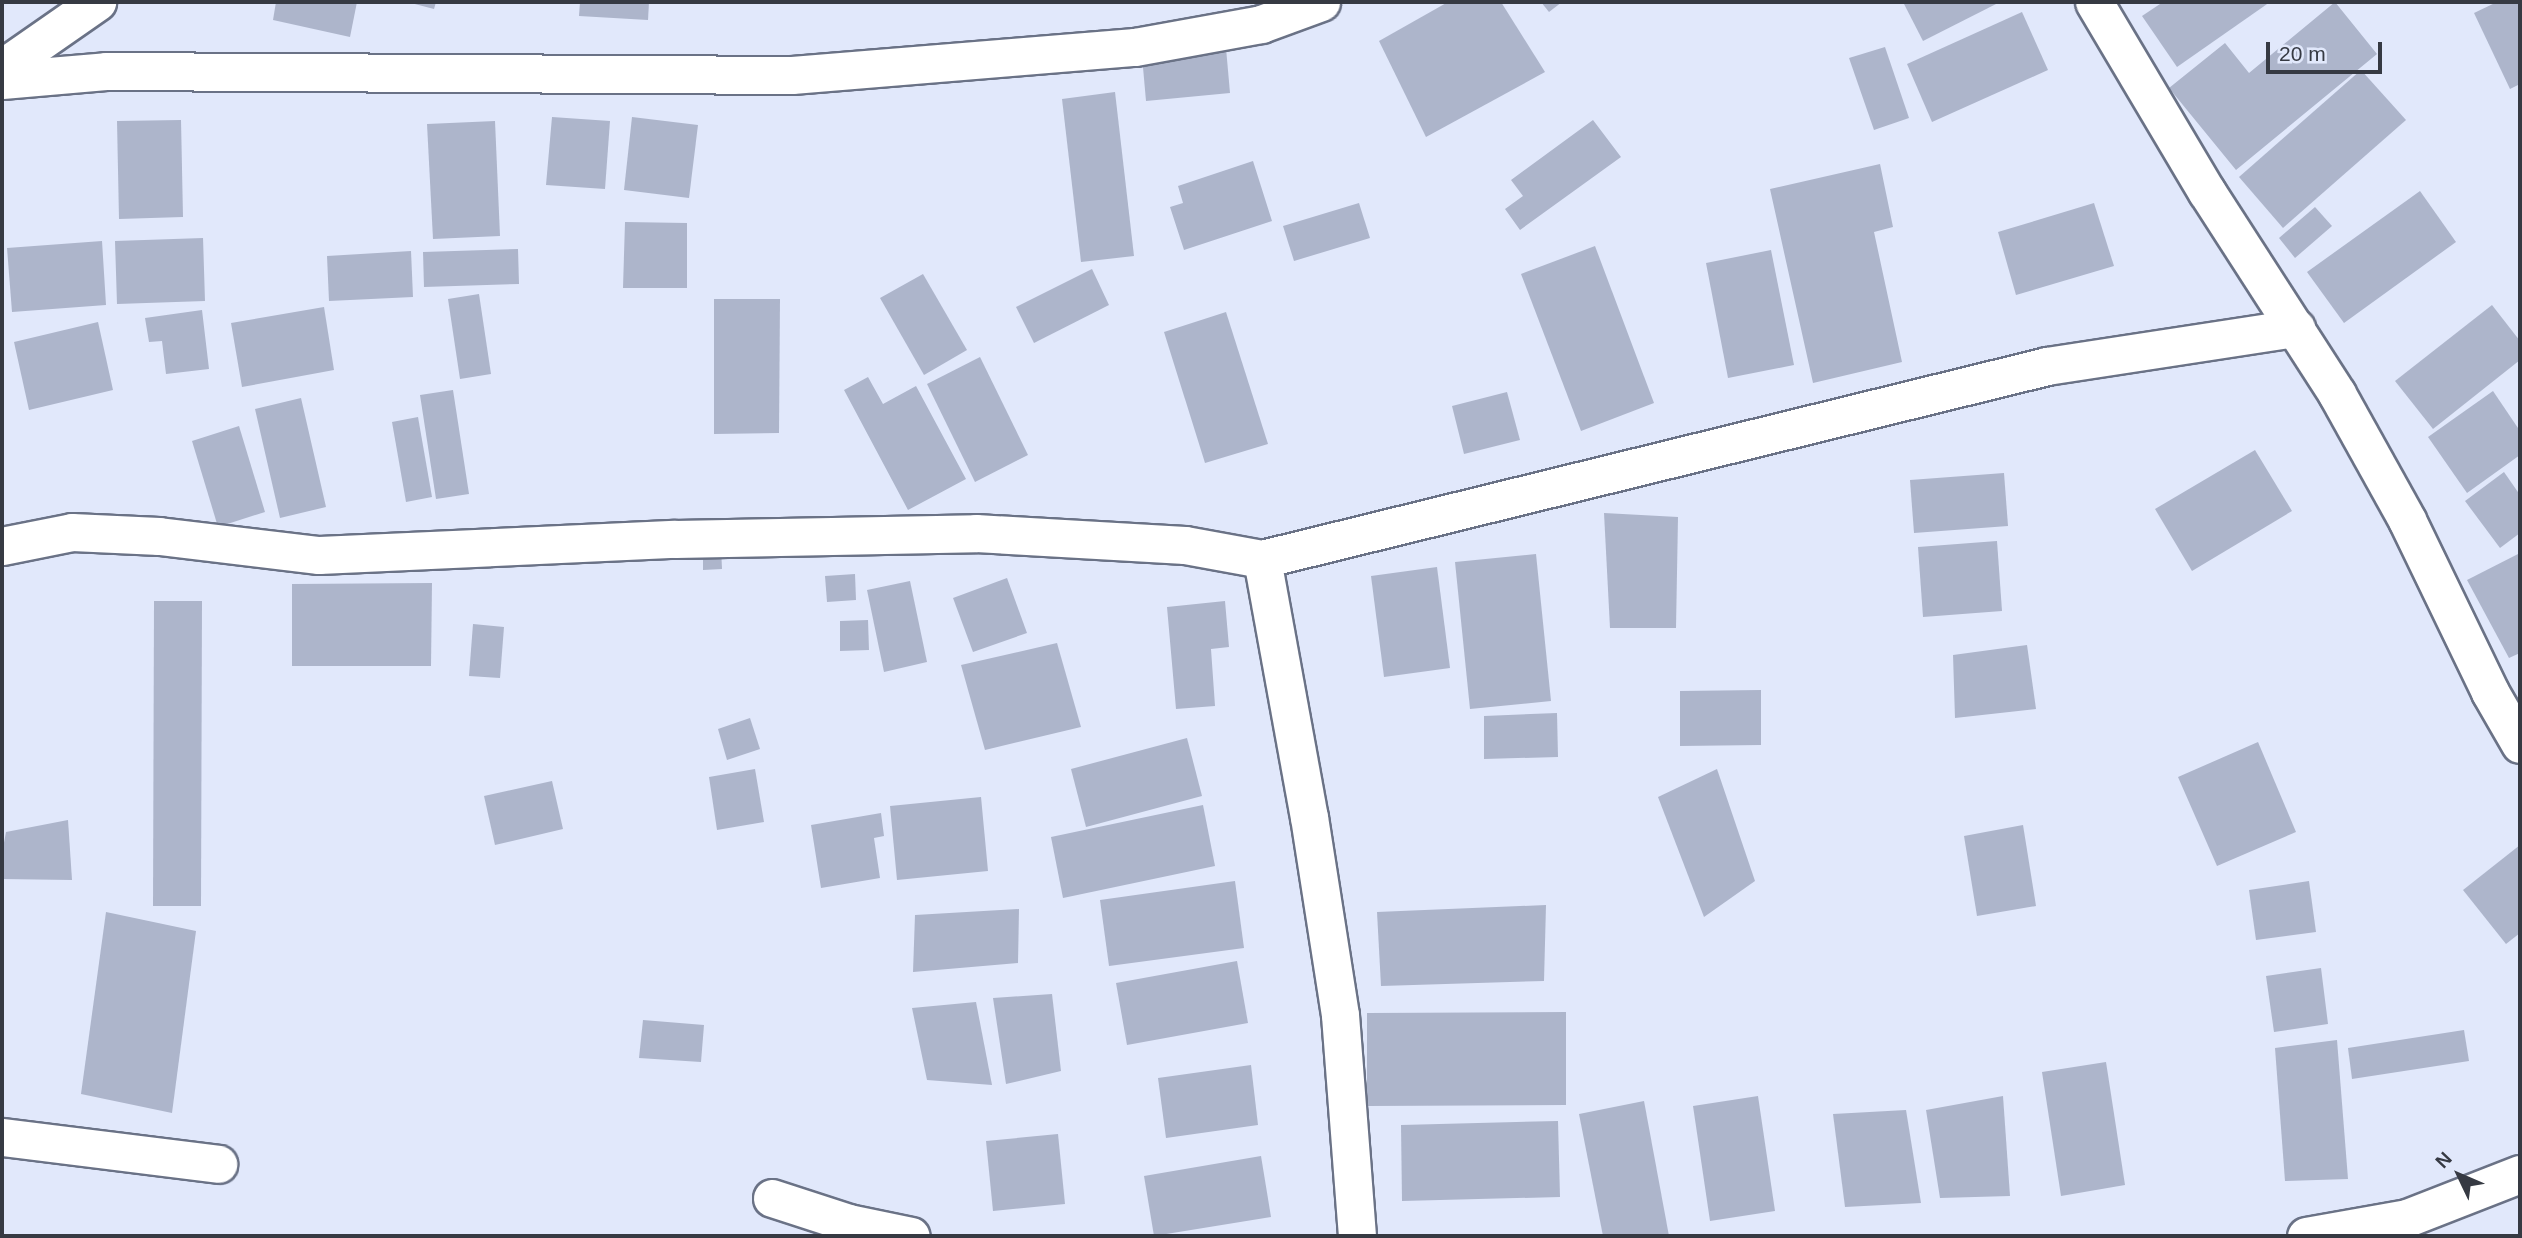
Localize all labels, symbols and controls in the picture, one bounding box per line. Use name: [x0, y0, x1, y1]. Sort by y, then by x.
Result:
scale bar: [2270, 28, 2386, 72]
text: 20 m: [2279, 42, 2326, 65]
north arrow: [2424, 1140, 2494, 1210]
text: N: [2431, 1148, 2456, 1172]

